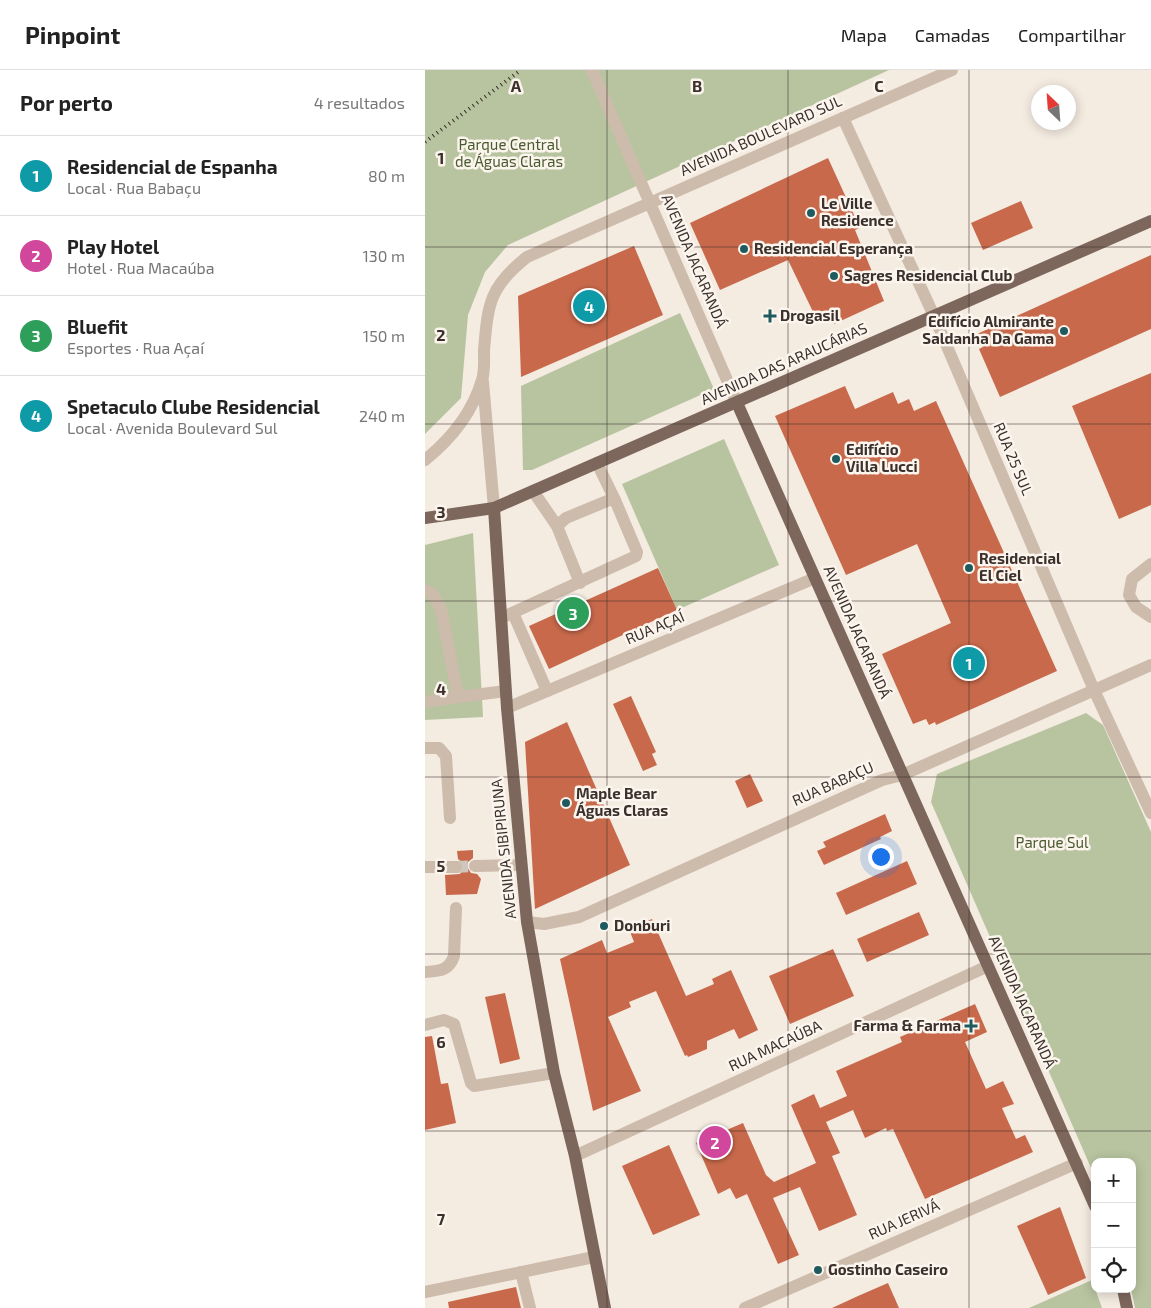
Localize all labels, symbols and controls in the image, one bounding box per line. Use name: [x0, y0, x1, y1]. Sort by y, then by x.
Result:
text: Pinpoint: [25, 20, 120, 49]
text: Mapa: [841, 24, 887, 46]
text: Camadas: [915, 24, 990, 46]
text: Compartilhar: [1018, 24, 1126, 46]
text: A: [511, 76, 522, 95]
text: B: [692, 76, 702, 95]
text: C: [874, 76, 884, 95]
north arrow: [1031, 85, 1076, 130]
text: Por perto: [20, 90, 113, 115]
street label: AVENIDA BOULEVARD SUL: [677, 91, 845, 179]
text: 4 resultados: [314, 93, 405, 112]
park label: Parque Central de Águas Claras: [455, 135, 563, 170]
text: 1: [438, 148, 444, 167]
text: Residencial de Espanha: [67, 155, 278, 178]
text: 1: [33, 166, 39, 185]
text: 80 m: [368, 166, 405, 185]
text: Local · Rua Babaçu: [67, 178, 201, 197]
street label: AVENIDA JACARANDÁ: [659, 191, 731, 331]
place label: Le Ville Residence: [821, 194, 894, 229]
marker: Le Ville Residence: [805, 207, 817, 219]
text: Play Hotel: [67, 235, 159, 258]
place label: Residencial Esperança: [754, 239, 913, 259]
marker: Residencial Esperança: [738, 243, 750, 255]
text: 2: [31, 246, 41, 265]
text: 130 m: [363, 246, 405, 265]
text: Hotel · Rua Macaúba: [67, 258, 215, 277]
place label: Sagres Residencial Club: [844, 266, 1012, 284]
marker: Sagres Residencial Club: [828, 270, 840, 282]
pin: 4: [573, 287, 605, 325]
place label: Drogasil: [780, 306, 840, 324]
marker: Drogasil: [764, 310, 776, 322]
place label: Edifício Almirante Saldanha Da Gama: [922, 312, 1054, 347]
text: Bluefit: [67, 315, 128, 338]
street label: AVENIDA DAS ARAUCÁRIAS: [698, 318, 870, 408]
text: 2: [436, 325, 446, 344]
marker: Edifício Almirante Saldanha Da Gama: [1058, 325, 1070, 337]
text: 3: [31, 326, 41, 345]
text: 150 m: [363, 326, 405, 345]
text: Esportes · Rua Açaí: [67, 338, 204, 357]
text: Spetaculo Clube Residencial: [67, 395, 320, 418]
text: 4: [31, 406, 41, 425]
text: 240 m: [359, 406, 405, 425]
text: Local · Avenida Boulevard Sul: [67, 418, 278, 437]
street label: RUA 25 SUL: [991, 419, 1037, 498]
place label: Edifício Villa Lucci: [846, 440, 918, 475]
marker: Edifício Villa Lucci: [830, 453, 842, 465]
text: 3: [436, 502, 446, 521]
place label: Residencial El Ciel: [979, 549, 1061, 584]
street label: AVENIDA JACARANDÁ: [821, 562, 896, 701]
marker: Residencial El Ciel: [963, 562, 975, 574]
pin: 3: [557, 594, 589, 632]
street label: RUA AÇAÍ: [622, 606, 688, 648]
pin: 1: [953, 644, 985, 682]
text: 4: [436, 679, 446, 698]
street label: RUA BABAÇU: [789, 757, 877, 810]
street label: AVENIDA SIBIPIRUNA: [487, 778, 519, 920]
place label: Maple Bear Águas Claras: [576, 784, 668, 819]
marker: Maple Bear Águas Claras: [560, 797, 572, 809]
park label: Parque Sul: [1016, 833, 1089, 851]
your location: [868, 844, 894, 870]
text: 5: [437, 856, 446, 875]
place label: Donburi: [614, 916, 670, 934]
marker: Donburi: [598, 920, 610, 932]
street label: AVENIDA JACARANDÁ: [986, 932, 1061, 1071]
street label: RUA MACAÚBA: [725, 1015, 824, 1074]
place label: Farma & Farma: [853, 1016, 961, 1034]
marker: Farma & Farma: [965, 1020, 977, 1032]
text: 6: [436, 1032, 446, 1051]
pin: 2: [699, 1123, 731, 1161]
map controls: [1091, 1158, 1136, 1293]
button: +: [1091, 1158, 1136, 1203]
street label: RUA JERIVÁ: [865, 1195, 943, 1243]
button: −: [1091, 1203, 1136, 1248]
text: 7: [437, 1209, 446, 1228]
button: locate: [1091, 1248, 1136, 1293]
place label: Gostinho Caseiro: [828, 1260, 948, 1278]
marker: Gostinho Caseiro: [812, 1264, 824, 1276]

